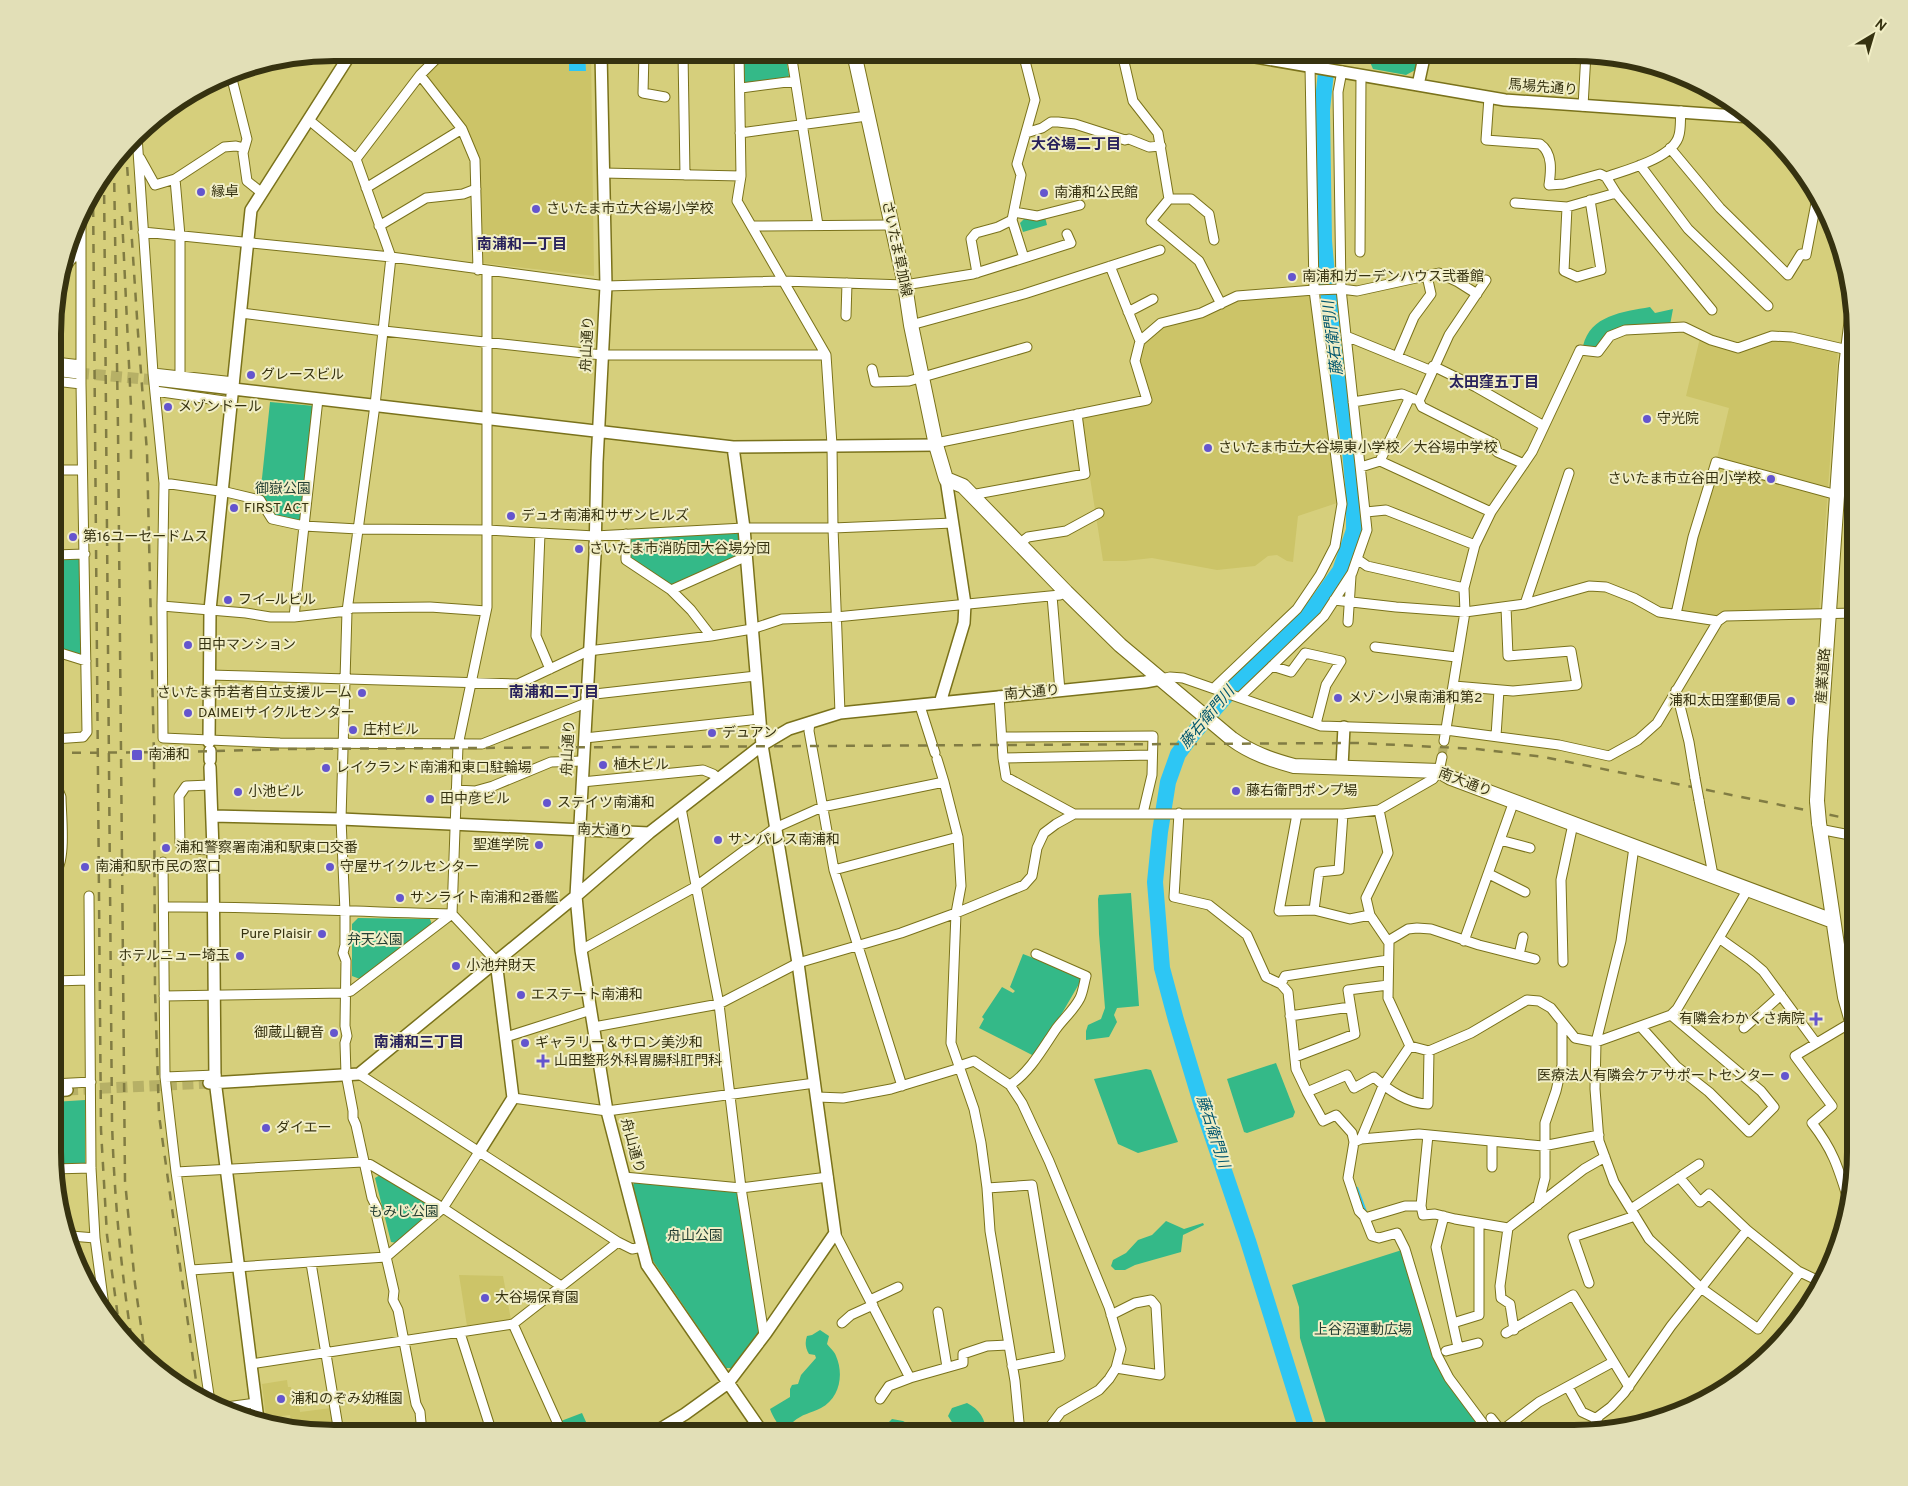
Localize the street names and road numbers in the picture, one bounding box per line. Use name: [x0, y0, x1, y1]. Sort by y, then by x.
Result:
street label: 馬場先通り: [1507, 76, 1579, 100]
street label: さいたま草加線: [878, 200, 914, 298]
street label: 舟山通り: [578, 316, 598, 372]
street label: 産業道路: [1814, 647, 1834, 705]
street label: 南大通り: [1003, 682, 1061, 704]
street label: 舟山通り: [559, 720, 579, 776]
street label: 南大通り: [1436, 765, 1494, 801]
street label: 南大通り: [577, 822, 633, 840]
street label: 舟山通り: [617, 1117, 647, 1175]

